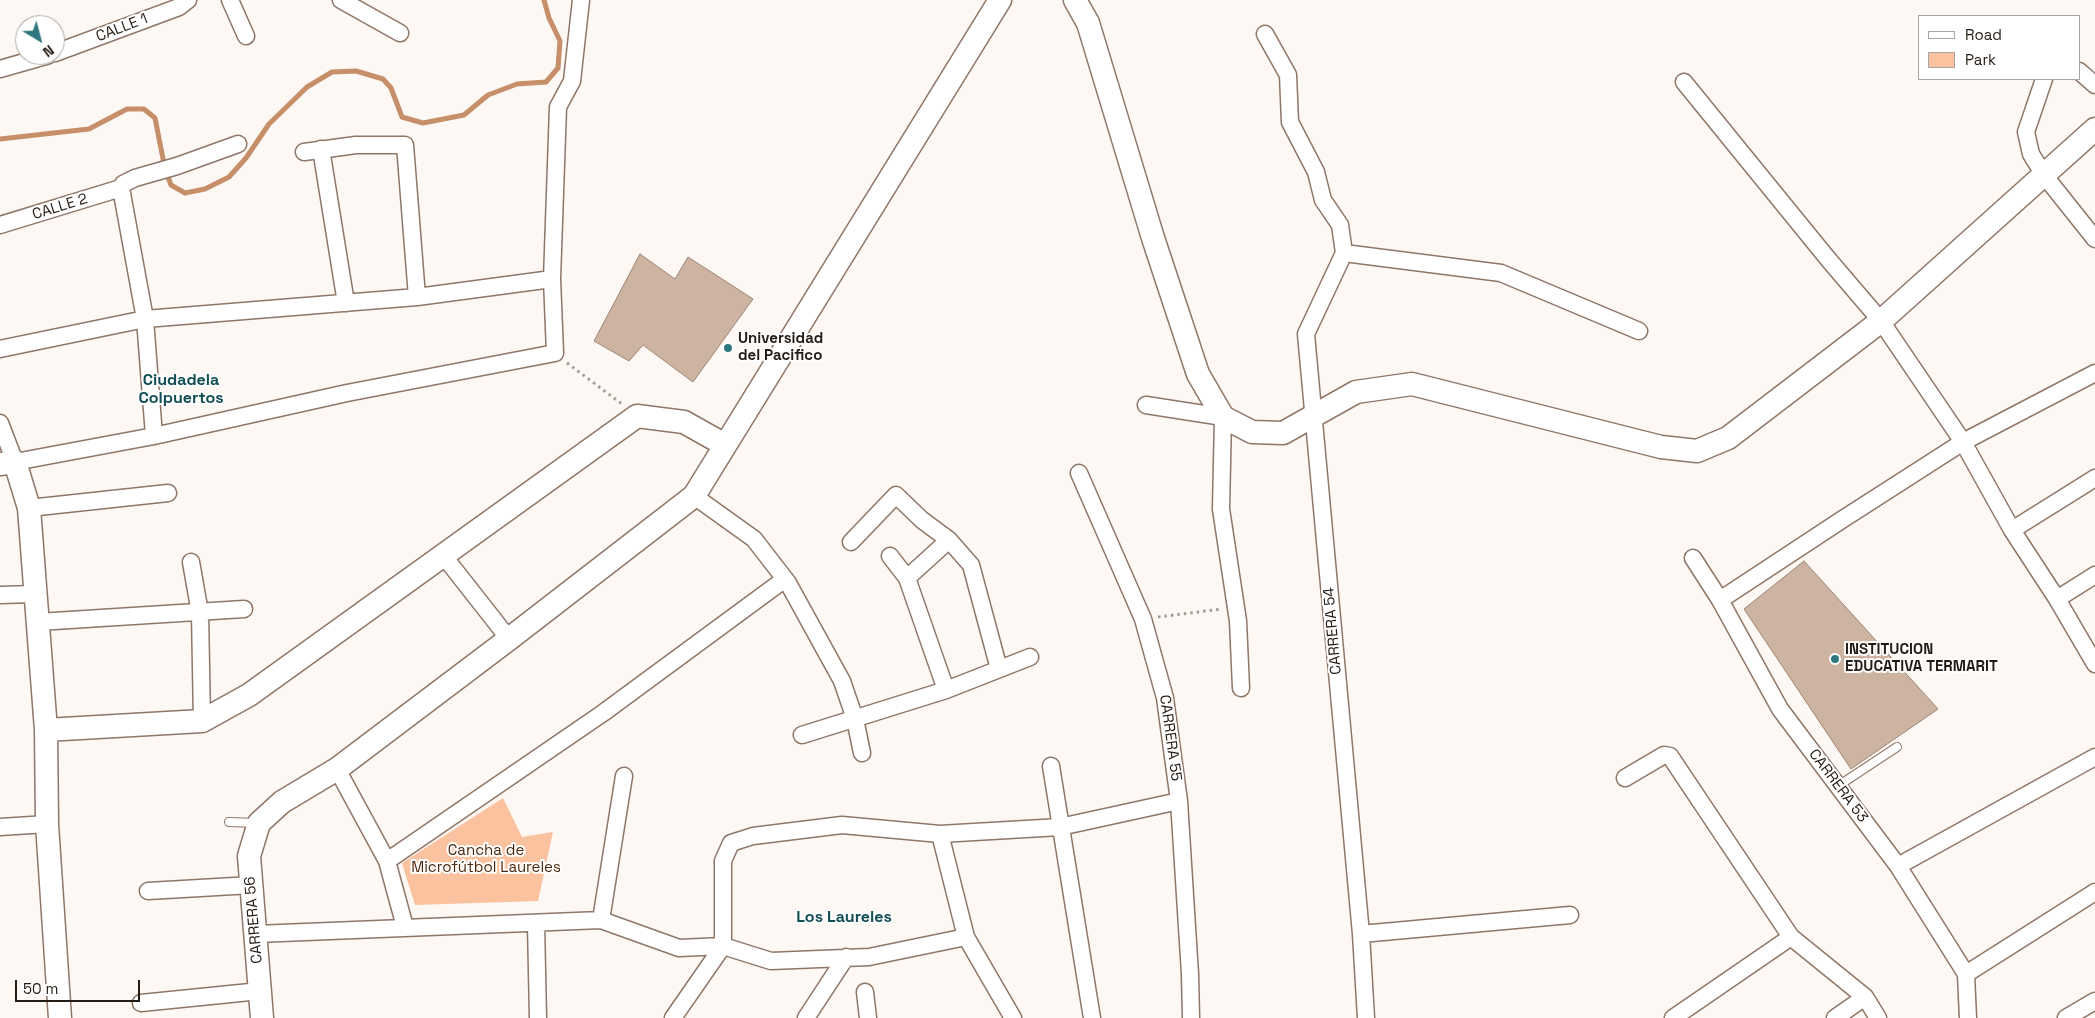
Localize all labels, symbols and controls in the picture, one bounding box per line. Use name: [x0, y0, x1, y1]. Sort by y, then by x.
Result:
street label: CALLE 1: [94, 10, 150, 46]
north arrow: [15, 15, 65, 65]
legend: [1918, 15, 2080, 80]
text: Road: [1965, 25, 2002, 44]
text: N: [39, 41, 58, 61]
text: Park: [1965, 50, 1996, 69]
street label: CALLE 2: [30, 190, 90, 224]
place label: Universidad del Pacifico: [738, 330, 823, 365]
marker: Universidad del Pacifico: [722, 342, 734, 354]
district label: Ciudadela Colpuertos: [138, 371, 224, 409]
street label: CARRERA 54: [1320, 587, 1346, 675]
place label: INSTITUCION EDUCATIVA TERMARIT: [1845, 641, 1998, 676]
marker: INSTITUCION EDUCATIVA TERMARIT: [1829, 653, 1841, 665]
street label: CARRERA 55: [1155, 694, 1185, 782]
street label: CARRERA 53: [1805, 746, 1871, 826]
park label: Cancha de Microfútbol Laureles: [411, 842, 561, 877]
street label: CARRERA 56: [241, 876, 267, 964]
district label: Los Laureles: [796, 908, 892, 928]
scale bar: [18, 970, 142, 1002]
text: 50 m: [23, 979, 58, 998]

